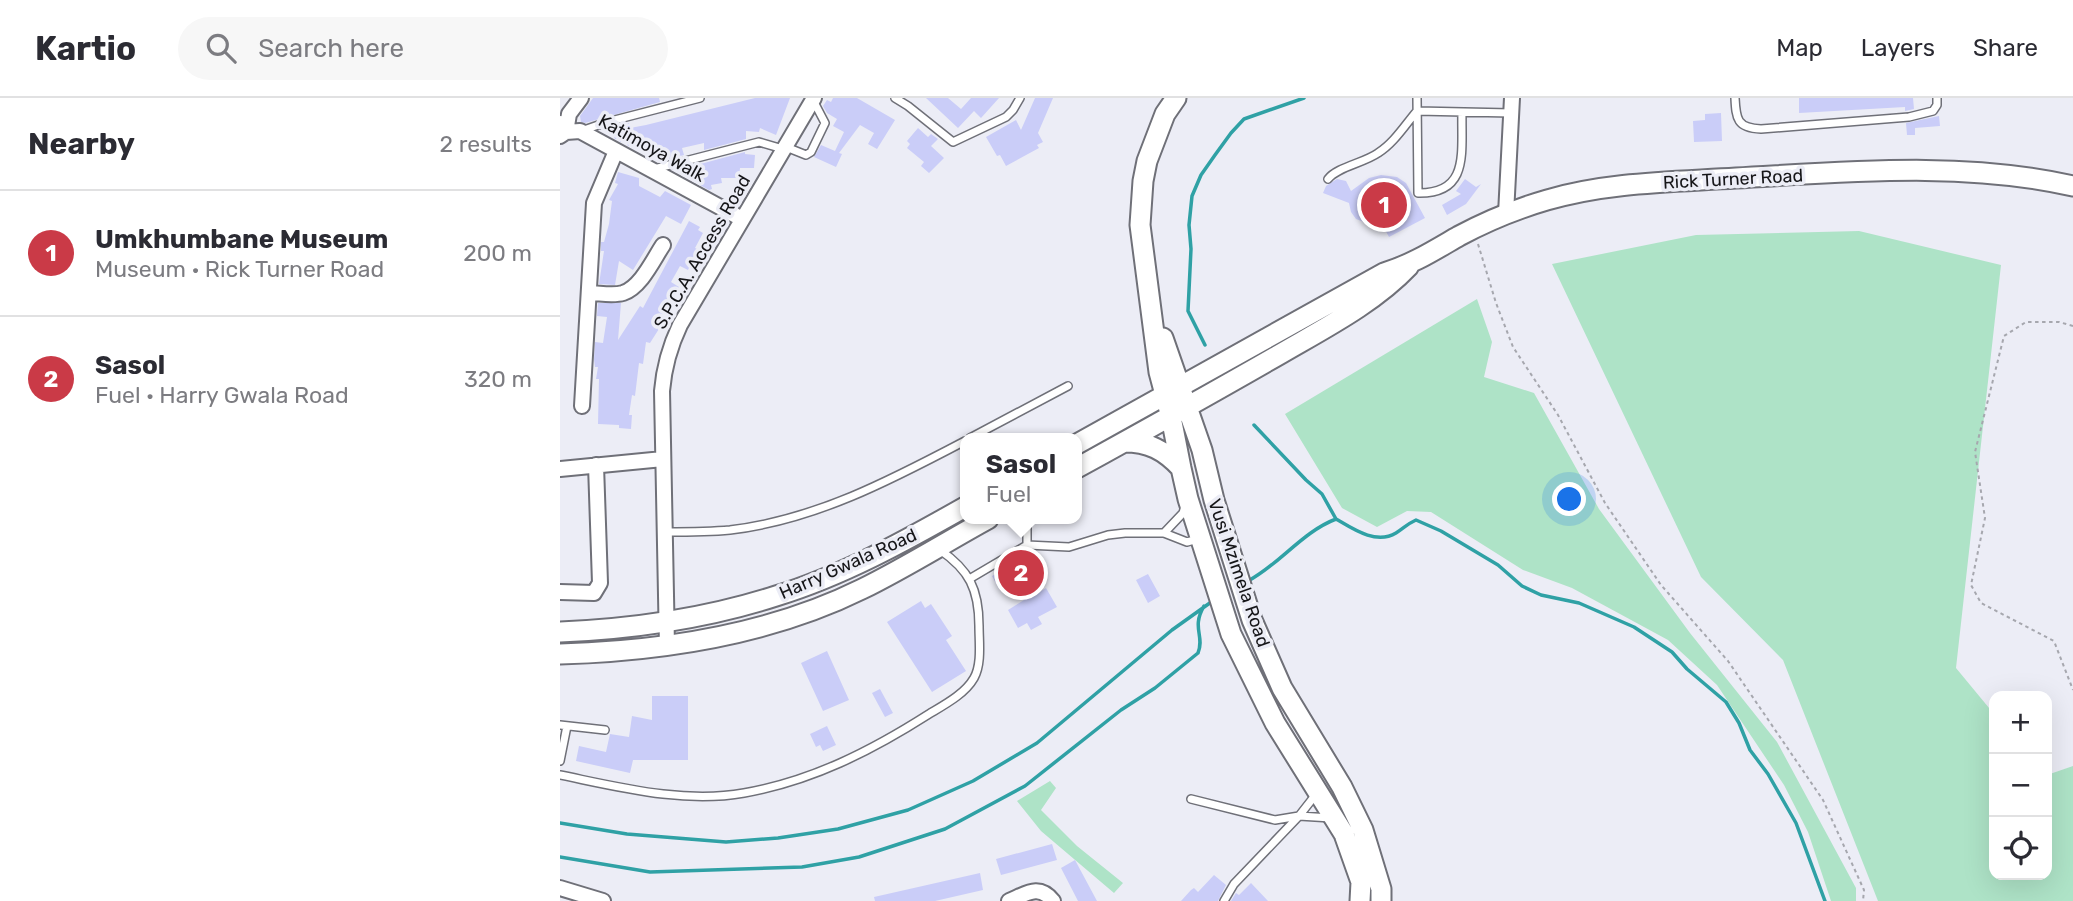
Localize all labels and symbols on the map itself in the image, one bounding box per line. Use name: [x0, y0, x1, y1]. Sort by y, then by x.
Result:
street label: Katimoya Walk: [595, 109, 710, 187]
street label: Rick Turner Road: [1662, 164, 1804, 194]
street label: S.P.C.A. Access Road: [649, 171, 755, 333]
pin: 1: [1361, 179, 1407, 231]
your location: [1552, 482, 1586, 516]
street label: Vusi Mzimela Road: [1203, 496, 1275, 650]
street label: Harry Gwala Road: [776, 524, 920, 604]
pin: 2: [998, 547, 1044, 599]

